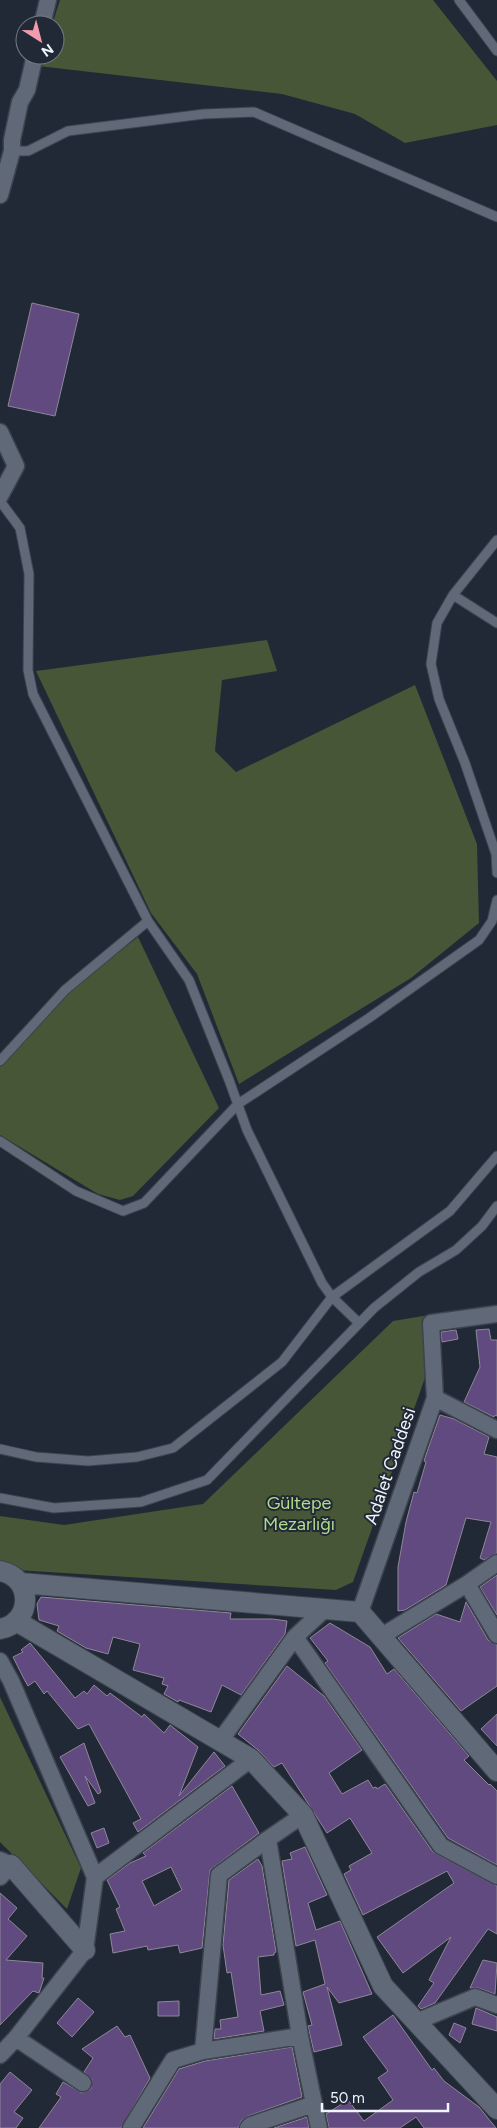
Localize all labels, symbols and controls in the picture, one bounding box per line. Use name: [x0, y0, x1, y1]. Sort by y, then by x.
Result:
north arrow: [15, 15, 65, 65]
text: N: [38, 40, 57, 60]
street label: Adalet Caddesi: [360, 1405, 420, 1527]
park label: Gültepe Mezarlığı: [263, 1492, 335, 1535]
scale bar: [322, 2080, 448, 2112]
text: 50 m: [330, 2089, 365, 2107]

